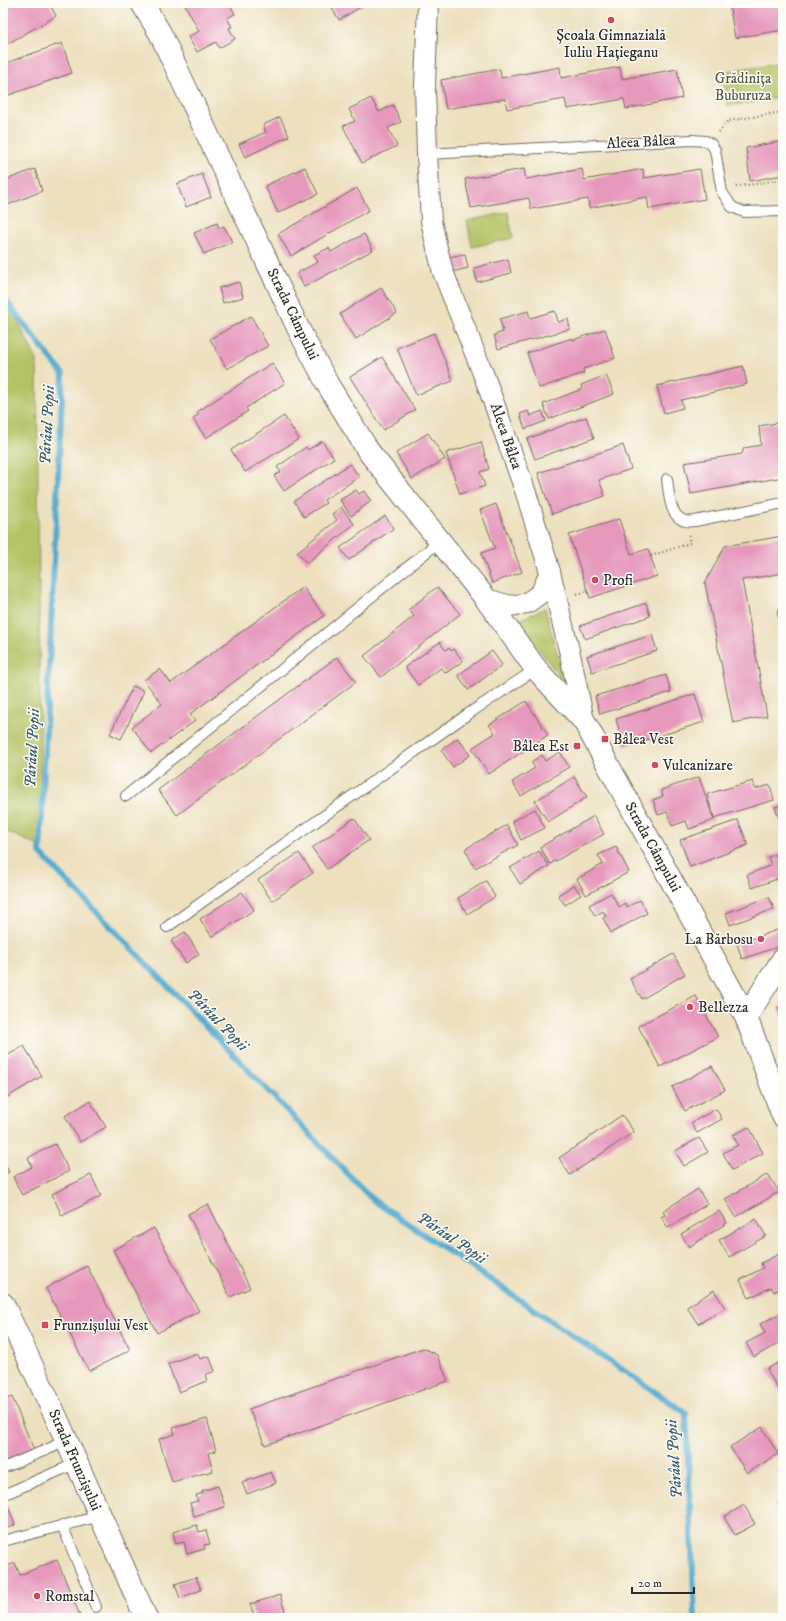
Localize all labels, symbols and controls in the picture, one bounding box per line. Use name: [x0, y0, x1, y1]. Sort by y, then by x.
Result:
marker: Școala Gimnazială Iuliu Hațieganu: [606, 15, 616, 25]
place label: Școala Gimnazială Iuliu Hațieganu: [556, 26, 666, 62]
park label: Grădinița Buburuza: [715, 69, 772, 105]
street label: Aleea Bâlea: [606, 131, 677, 153]
street label: Strada Câmpului: [263, 265, 323, 363]
water label: Pârâul Popii: [35, 384, 59, 465]
street label: Aleea Bâlea: [486, 400, 526, 472]
place label: Profi: [603, 571, 634, 590]
marker: Profi: [590, 575, 600, 585]
water label: Pârâul Popii: [20, 707, 44, 788]
place label: Bâlea Vest: [613, 730, 674, 749]
marker: Bâlea Vest: [600, 734, 610, 744]
place label: Bâlea Est: [512, 737, 569, 756]
marker: Bâlea Est: [572, 741, 582, 751]
place label: Vulcanizare: [662, 756, 733, 775]
marker: Vulcanizare: [650, 760, 660, 770]
street label: Strada Câmpului: [621, 799, 686, 895]
place label: La Bărbosu: [685, 930, 753, 949]
marker: La Bărbosu: [756, 934, 766, 944]
water label: Pârâul Popii: [183, 984, 253, 1056]
place label: Bellezza: [698, 998, 749, 1017]
marker: Bellezza: [685, 1002, 695, 1012]
water label: Pârâul Popii: [413, 1207, 491, 1269]
place label: Frunzișului Vest: [53, 1316, 148, 1335]
marker: Frunzișului Vest: [40, 1320, 50, 1330]
street label: Strada Frunzișului: [44, 1406, 106, 1514]
water label: Pârâul Popii: [661, 1418, 687, 1499]
scale bar: [632, 1569, 694, 1595]
text: 20 m: [638, 1576, 662, 1591]
place label: Romstal: [45, 1587, 95, 1606]
marker: Romstal: [32, 1591, 42, 1601]

